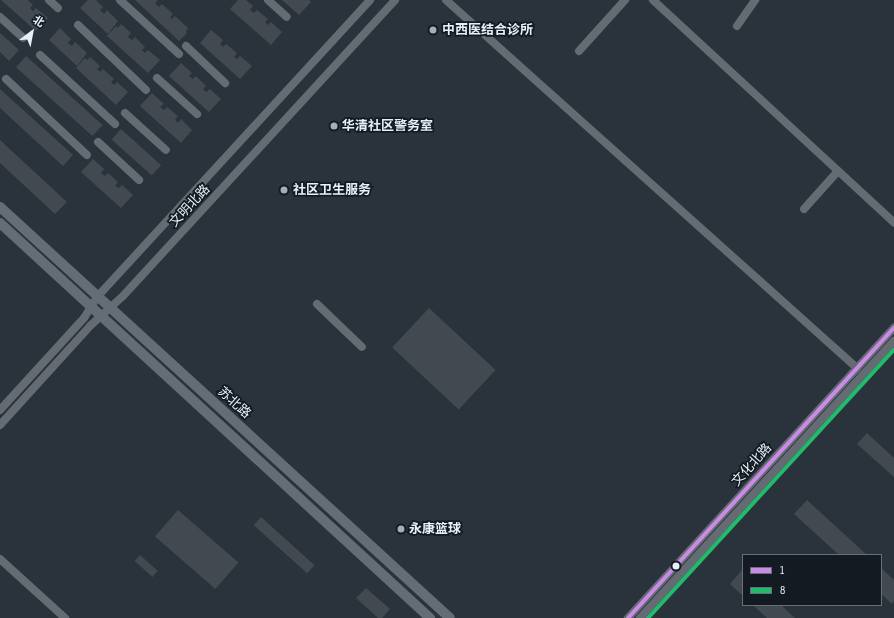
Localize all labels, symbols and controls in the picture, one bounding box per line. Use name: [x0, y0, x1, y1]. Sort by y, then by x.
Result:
north arrow: [12, 12, 52, 52]
text: 北: [31, 13, 47, 30]
place label: 中西医结合诊所: [442, 22, 533, 38]
marker: 中西医结合诊所: [427, 24, 439, 36]
place label: 华清社区警务室: [342, 118, 433, 134]
marker: 华清社区警务室: [329, 121, 339, 131]
street label: 文明北路: [167, 182, 213, 230]
place label: 社区卫生服务: [293, 182, 371, 198]
marker: 社区卫生服务: [278, 184, 290, 196]
street label: 苏北路: [214, 384, 254, 422]
street label: 文化北路: [729, 440, 775, 490]
place label: 永康篮球: [409, 521, 461, 537]
marker: 永康篮球: [396, 524, 406, 534]
legend: [742, 554, 882, 606]
unlabelled marker: [671, 561, 681, 571]
text: 1: [780, 563, 784, 578]
text: 8: [780, 583, 785, 598]

